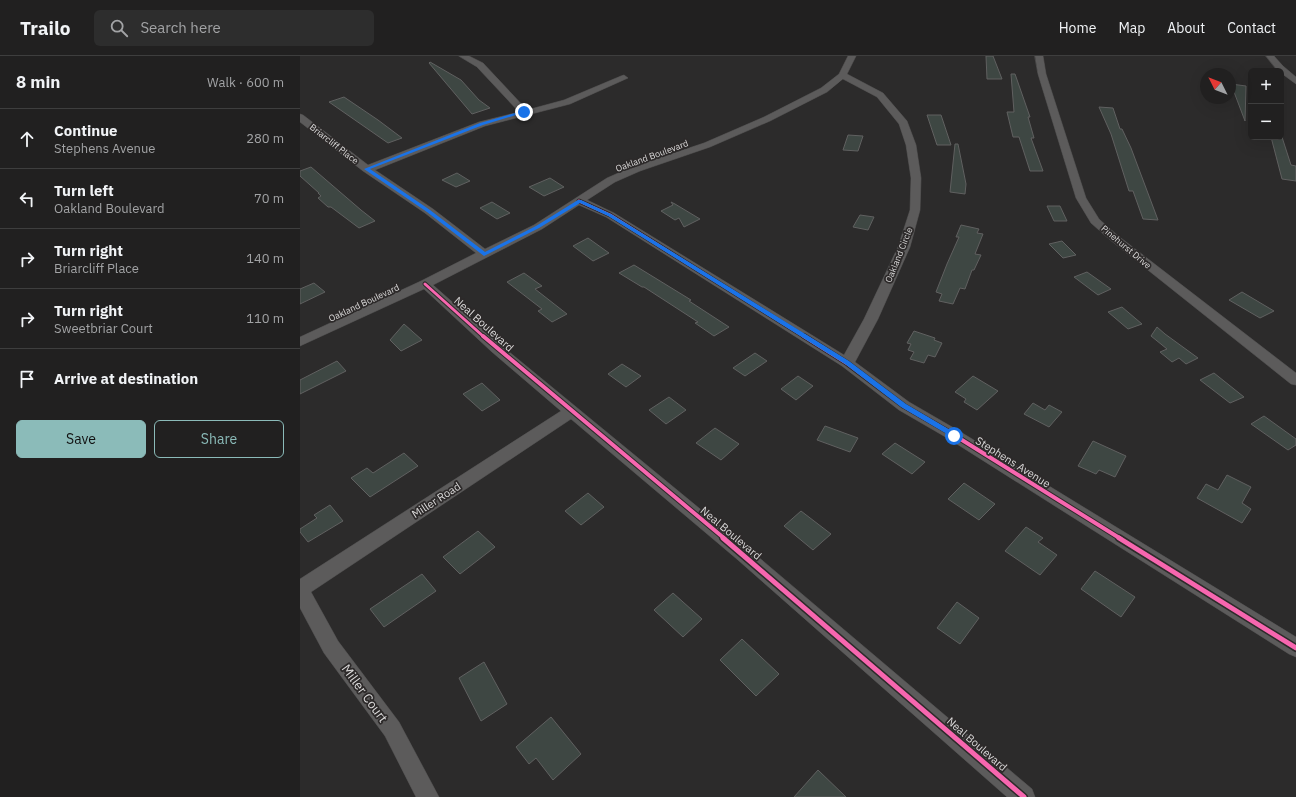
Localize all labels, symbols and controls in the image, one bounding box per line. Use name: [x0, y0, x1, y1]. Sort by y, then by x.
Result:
search box: [94, 10, 374, 46]
text: Trailo: [20, 16, 70, 40]
icon: search: [108, 17, 130, 39]
text: Search here: [140, 18, 221, 37]
text: Home: [1059, 19, 1096, 37]
text: Map: [1118, 19, 1145, 37]
text: About: [1167, 19, 1205, 37]
text: Contact: [1227, 19, 1276, 37]
north arrow: [1200, 68, 1236, 104]
map controls: [1248, 68, 1284, 140]
button: +: [1248, 68, 1284, 104]
text: 8 min: [16, 71, 60, 93]
text: Walk · 600 m: [207, 74, 284, 91]
route end: [515, 103, 533, 121]
button: −: [1248, 104, 1284, 140]
text: Continue: [54, 121, 118, 140]
street label: Briarcliff Place: [308, 121, 361, 166]
icon: ahead: [16, 128, 38, 150]
text: 280 m: [246, 130, 284, 147]
street label: Oakland Boulevard: [614, 137, 690, 174]
text: Stephens Avenue: [54, 140, 155, 157]
text: Turn left: [54, 181, 114, 200]
icon: left: [16, 188, 38, 210]
text: 70 m: [254, 190, 284, 207]
text: Oakland Boulevard: [54, 200, 165, 217]
street label: Pinehurst Drive: [1099, 223, 1154, 271]
street label: Oakland Circle: [882, 226, 915, 284]
text: Turn right: [54, 241, 123, 260]
icon: right: [16, 248, 38, 270]
text: 140 m: [246, 250, 284, 267]
text: Briarcliff Place: [54, 260, 139, 277]
street label: Oakland Boulevard: [327, 281, 401, 324]
street label: Neal Boulevard: [451, 294, 517, 354]
text: Turn right: [54, 301, 123, 320]
icon: right: [16, 308, 38, 330]
text: 110 m: [246, 310, 284, 327]
text: Sweetbriar Court: [54, 320, 153, 337]
icon: arrive: [16, 368, 38, 390]
text: Arrive at destination: [54, 369, 198, 388]
button: Save: [16, 420, 146, 458]
button: Share: [154, 420, 284, 458]
route start: [945, 427, 963, 445]
street label: Stephens Avenue: [973, 433, 1053, 491]
street label: Miller Road: [409, 479, 463, 521]
street label: Neal Boulevard: [698, 503, 764, 563]
street label: Miller Court: [338, 661, 391, 726]
street label: Neal Boulevard: [944, 714, 1010, 774]

